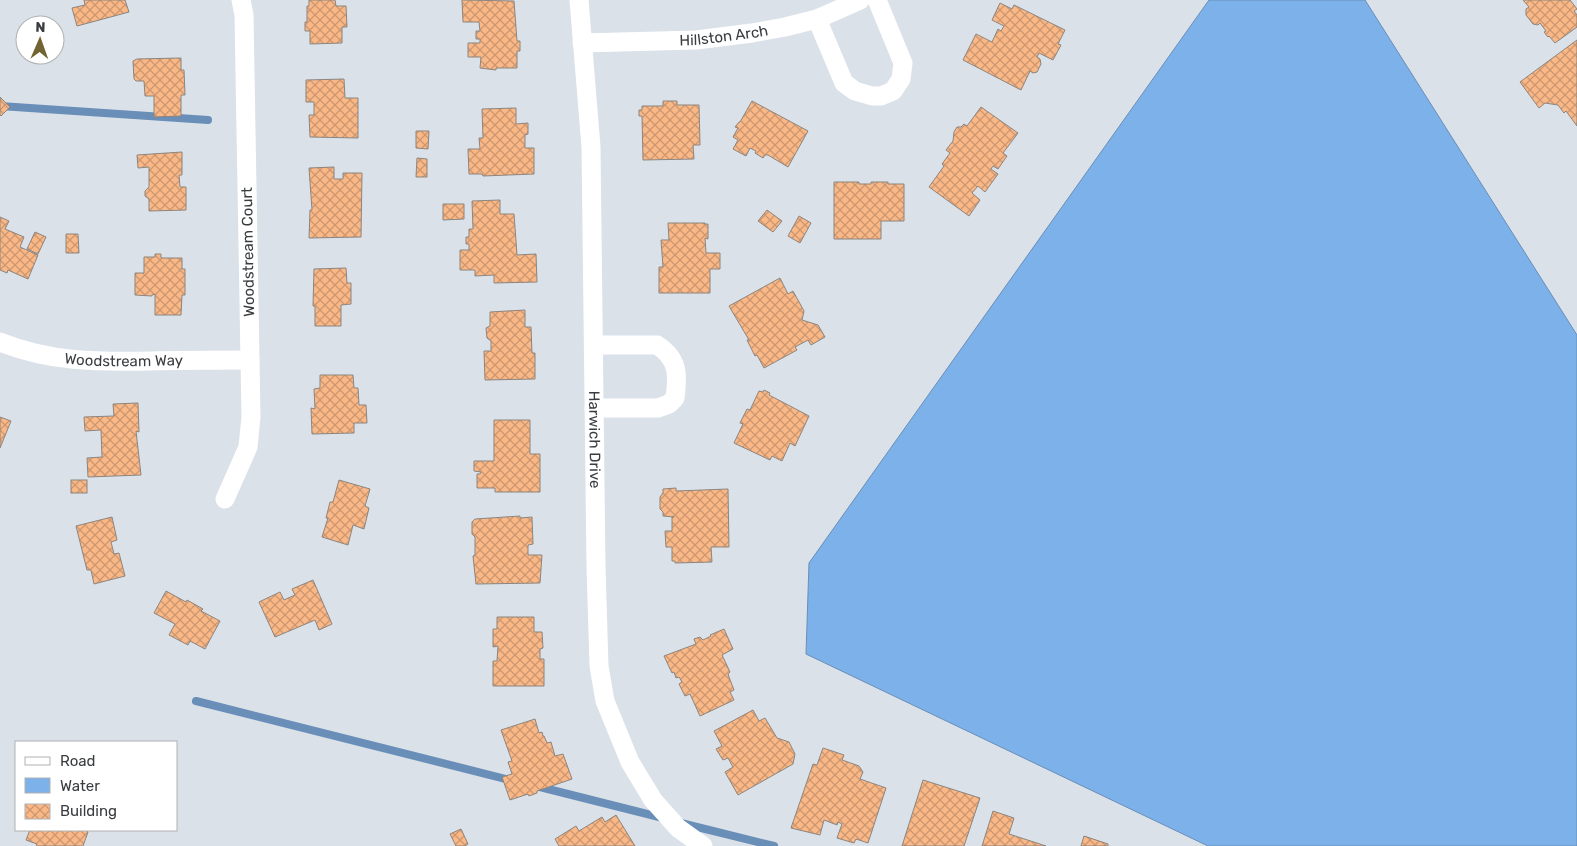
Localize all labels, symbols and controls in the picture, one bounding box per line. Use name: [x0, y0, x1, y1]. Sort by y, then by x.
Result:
north arrow: [15, 15, 65, 65]
text: N: [35, 19, 46, 36]
street label: Hillston Arch: [679, 21, 769, 49]
street label: Woodstream Court: [238, 187, 258, 317]
street label: Woodstream Way: [64, 349, 183, 370]
street label: Harwich Drive: [585, 391, 604, 488]
legend: [15, 741, 178, 831]
text: Road: [60, 752, 96, 770]
text: Water: [60, 777, 100, 795]
text: Building: [60, 802, 117, 820]

